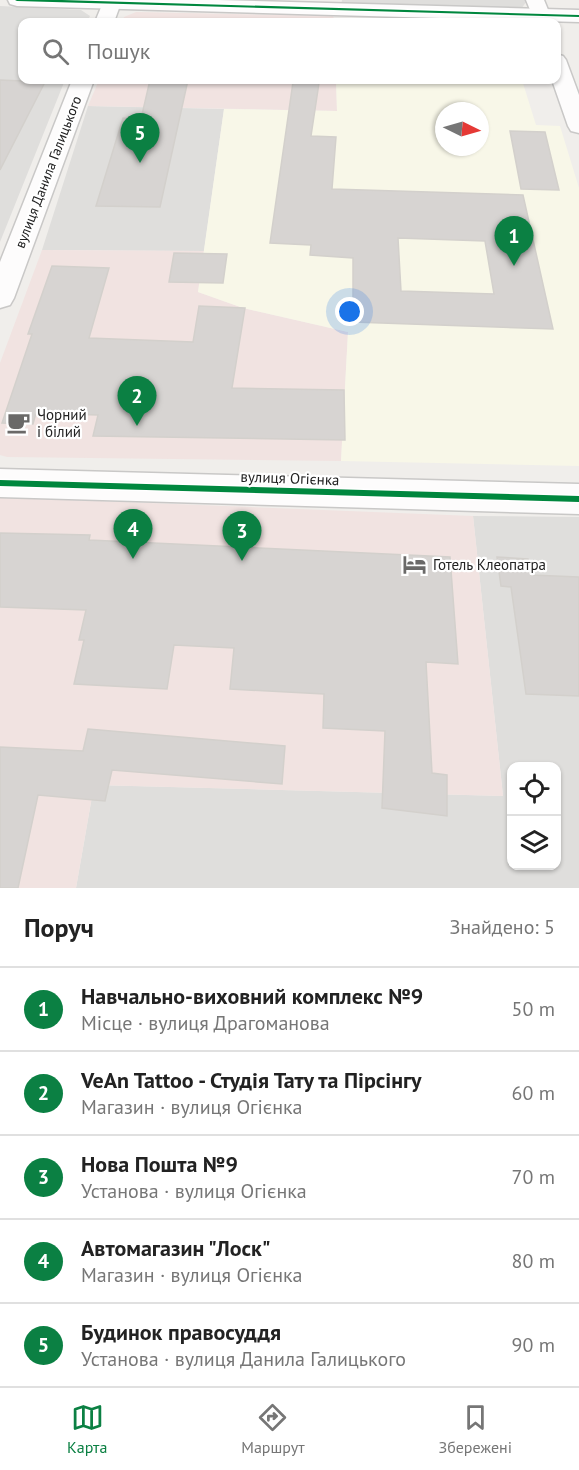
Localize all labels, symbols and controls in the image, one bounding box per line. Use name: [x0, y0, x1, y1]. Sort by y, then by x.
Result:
search box: [18, 18, 561, 84]
icon: search: [39, 35, 72, 68]
text: Пошук: [87, 37, 150, 65]
street label: вулиця Данила Галицького: [11, 93, 85, 251]
north arrow: [435, 102, 489, 156]
pin: 5: [120, 114, 160, 163]
pin: 1: [494, 216, 534, 266]
your location: [335, 297, 364, 326]
pin: 2: [118, 376, 156, 426]
place label: Чорний і білий: [37, 405, 87, 441]
cafe icon: Чорний і білий: [6, 410, 32, 436]
street label: вулиця Огієнка: [240, 467, 340, 489]
pin: 4: [114, 510, 152, 559]
pin: 3: [222, 512, 262, 561]
hotel icon: Готель Клеопатра: [402, 551, 428, 577]
place label: Готель Клеопатра: [433, 555, 546, 574]
map controls: [507, 762, 561, 870]
button: locate: [507, 762, 561, 816]
button: layers: [507, 816, 561, 870]
text: Поруч: [24, 911, 94, 944]
text: Знайдено: 5: [449, 914, 555, 940]
text: Навчально-виховний комплекс №9: [81, 982, 423, 1010]
text: 1: [38, 996, 49, 1022]
text: 50 m: [512, 996, 555, 1022]
text: Місце · вулиця Драгоманова: [81, 1010, 330, 1036]
text: VeAn Tattoo - Студія Тату та Пірсінгу: [81, 1066, 422, 1094]
text: 2: [38, 1080, 49, 1106]
text: 60 m: [512, 1080, 555, 1106]
text: Магазин · вулиця Огієнка: [81, 1094, 303, 1120]
text: Нова Пошта №9: [81, 1150, 238, 1178]
text: 3: [38, 1164, 49, 1190]
text: 70 m: [512, 1164, 555, 1190]
text: Установа · вулиця Огієнка: [81, 1178, 307, 1204]
text: Автомагазин "Лоск": [81, 1234, 271, 1262]
text: 4: [38, 1248, 49, 1274]
text: 80 m: [512, 1248, 555, 1274]
text: Магазин · вулиця Огієнка: [81, 1262, 303, 1288]
text: Будинок правосуддя: [81, 1318, 281, 1346]
text: 5: [38, 1332, 49, 1358]
text: 90 m: [512, 1332, 555, 1358]
text: Установа · вулиця Данила Галицького: [81, 1346, 406, 1372]
tab: Карта: [67, 1401, 107, 1457]
tab: Маршрут: [241, 1401, 305, 1457]
tab: Збережені: [438, 1401, 512, 1457]

